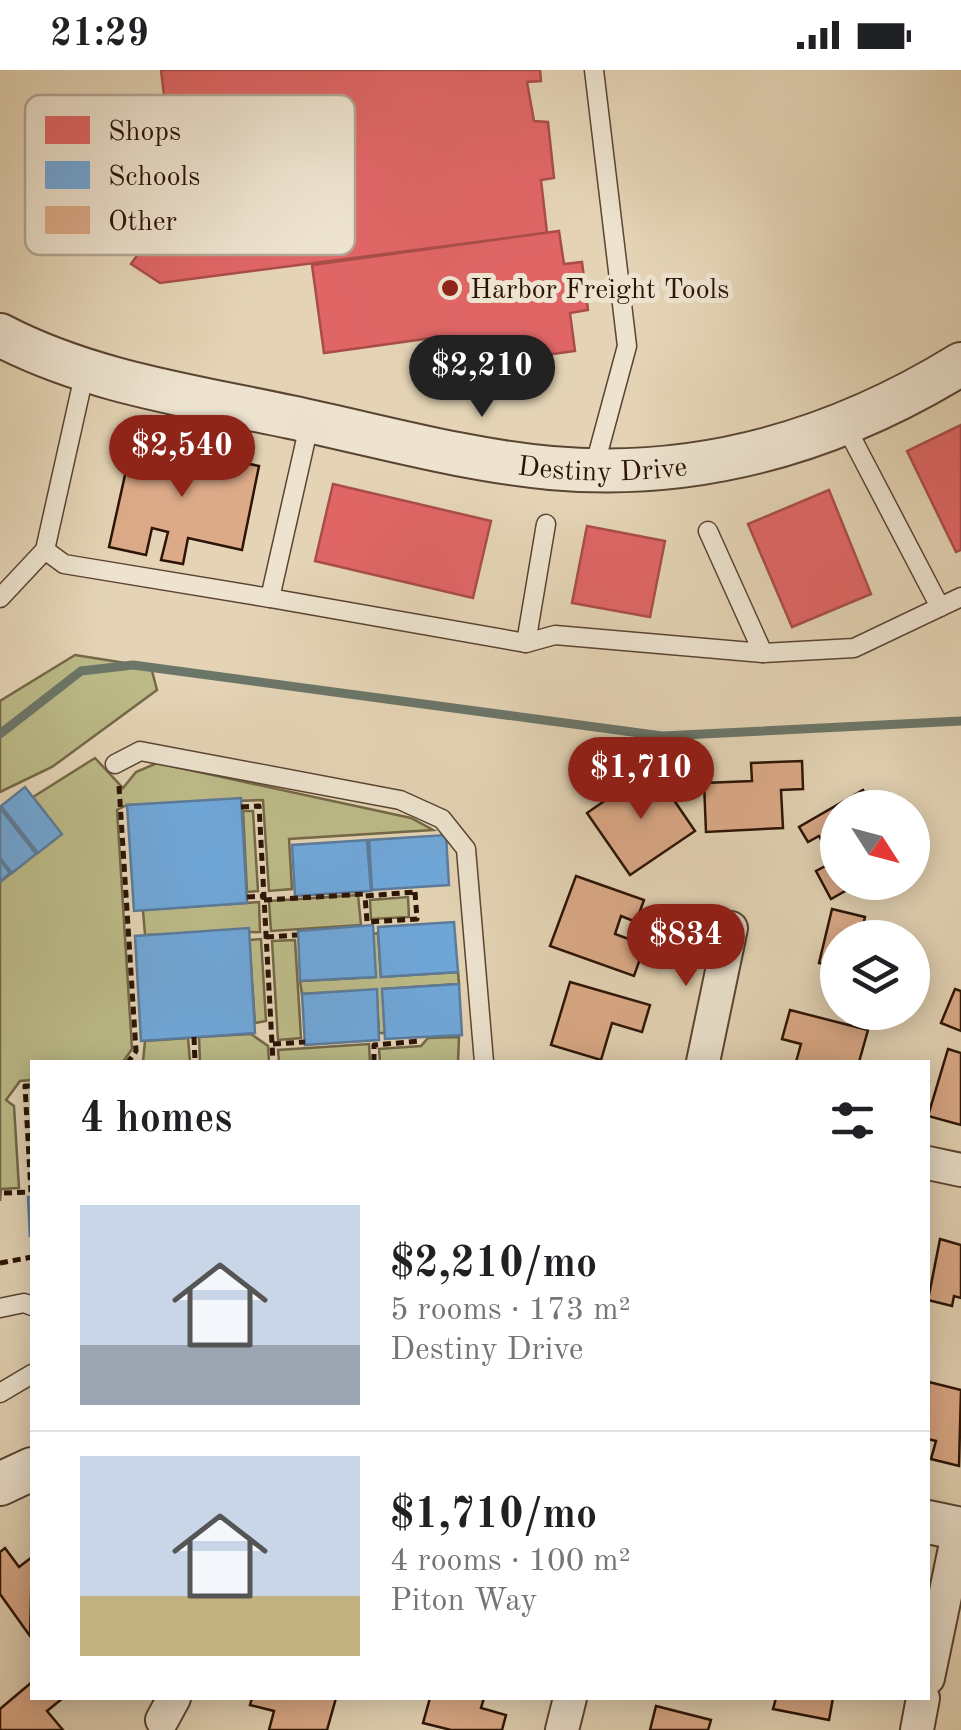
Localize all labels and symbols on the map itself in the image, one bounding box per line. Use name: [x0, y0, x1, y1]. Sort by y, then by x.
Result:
legend: [25, 95, 355, 255]
text: Shops: [108, 119, 181, 147]
text: Schools: [108, 164, 200, 192]
text: Other: [108, 209, 177, 237]
marker: Harbor Freight Tools: [439, 277, 461, 299]
place label: Harbor Freight Tools: [470, 277, 729, 305]
pin: $2,210: [401, 335, 563, 420]
pin: $2,540: [101, 415, 263, 500]
street label: Destiny Drive: [516, 453, 689, 487]
pin: $1,710: [560, 737, 722, 822]
north arrow: [820, 790, 930, 900]
pin: $834: [627, 904, 745, 989]

